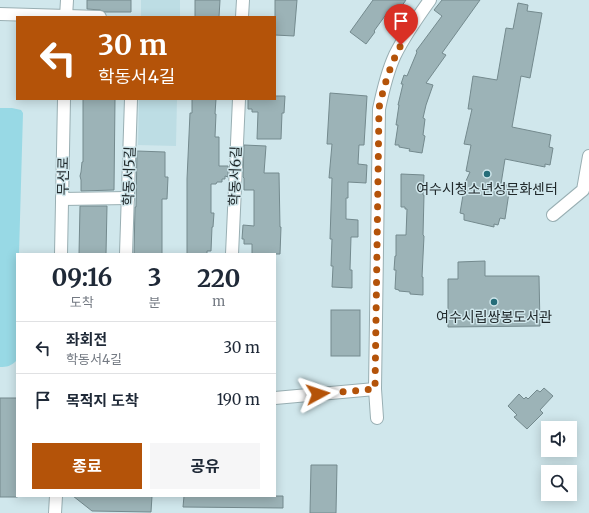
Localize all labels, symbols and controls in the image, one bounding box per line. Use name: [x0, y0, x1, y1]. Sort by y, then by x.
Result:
pin: [384, 4, 418, 45]
icon: arrive: [390, 10, 412, 32]
text: 30 m: [98, 27, 167, 63]
icon: left: [32, 32, 84, 84]
text: 학동서4길: [98, 65, 175, 88]
street label: 학동서5길: [119, 146, 139, 206]
street label: 학동서6길: [225, 146, 245, 206]
street label: 무선로: [54, 156, 72, 195]
marker: 여수시청소년성문화센터: [482, 169, 492, 179]
place label: 여수시청소년성문화센터: [416, 180, 558, 198]
text: 09:16: [52, 262, 112, 293]
text: 3: [148, 262, 161, 293]
text: 220: [197, 263, 240, 294]
text: m: [212, 293, 225, 310]
text: 도착: [70, 294, 94, 311]
text: 분: [149, 294, 161, 311]
marker: 여수시립쌍봉도서관: [489, 297, 499, 307]
place label: 여수시립쌍봉도서관: [436, 308, 552, 326]
text: 좌회전: [66, 330, 107, 349]
icon: left: [32, 337, 54, 359]
text: 30 m: [223, 338, 260, 357]
text: 학동서4길: [66, 351, 122, 368]
position arrow: [297, 373, 339, 415]
icon: arrive: [32, 389, 54, 411]
text: 190 m: [217, 390, 260, 409]
text: 목적지 도착: [66, 391, 139, 410]
map controls: [541, 421, 577, 501]
button: sound: [541, 421, 577, 457]
button: 종료: [32, 443, 142, 489]
button: 공유: [150, 443, 260, 489]
button: search: [541, 465, 577, 501]

